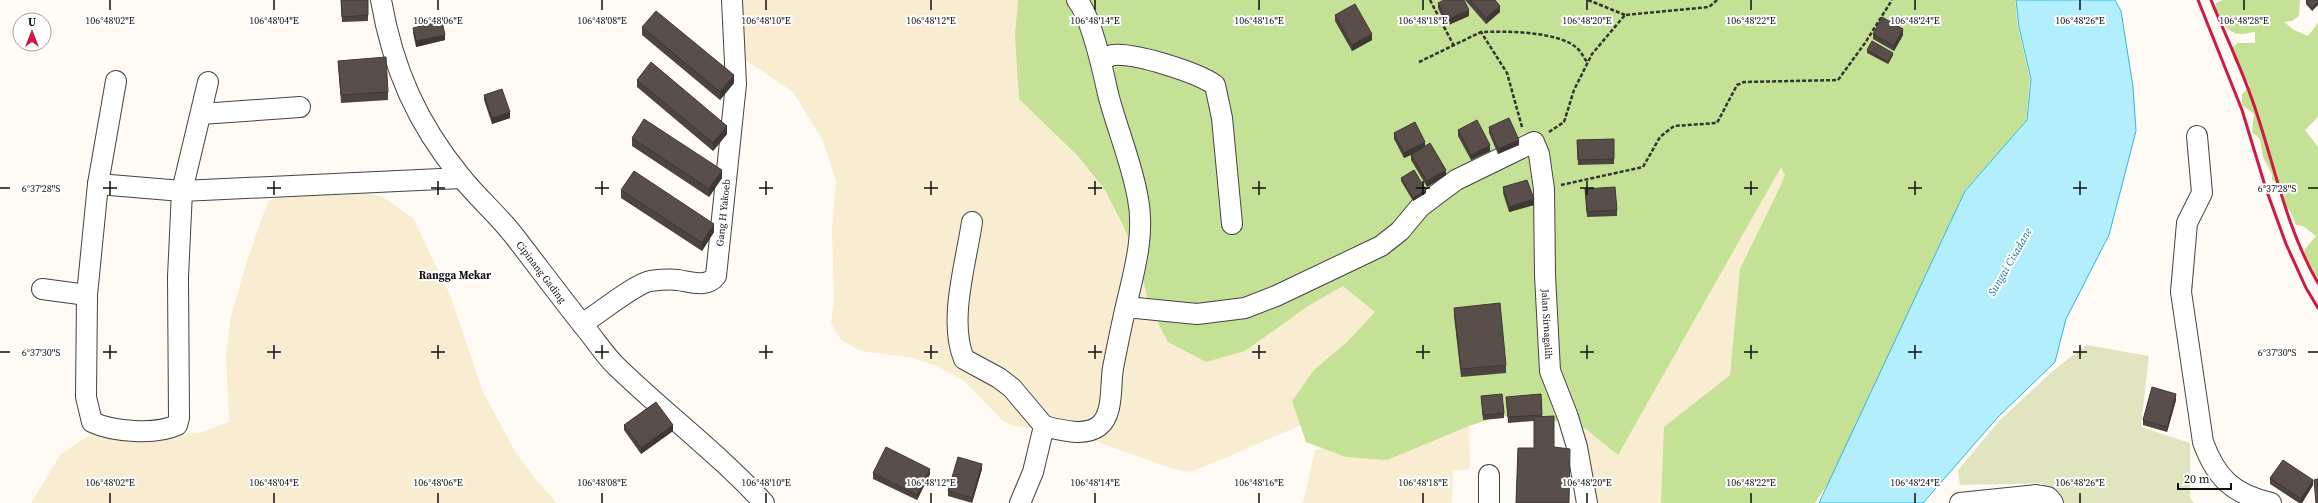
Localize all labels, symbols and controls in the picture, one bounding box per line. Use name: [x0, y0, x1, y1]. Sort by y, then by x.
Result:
north arrow: [12, 12, 52, 52]
text: 106°48'02"E: [85, 14, 135, 27]
text: 106°48'04"E: [249, 14, 299, 27]
text: 106°48'06"E: [413, 14, 463, 27]
text: 106°48'08"E: [577, 14, 627, 27]
text: 106°48'10"E: [741, 14, 791, 27]
text: 106°48'12"E: [906, 14, 956, 27]
text: 106°48'14"E: [1070, 14, 1120, 27]
text: 106°48'16"E: [1234, 14, 1284, 27]
text: 106°48'18"E: [1398, 14, 1448, 27]
text: 106°48'20"E: [1562, 14, 1612, 27]
text: 106°48'22"E: [1726, 14, 1776, 27]
text: 106°48'24"E: [1890, 14, 1940, 27]
text: 106°48'26"E: [2055, 14, 2105, 27]
text: 106°48'28"E: [2219, 14, 2269, 27]
text: U: [28, 15, 36, 30]
street label: Gang H Yakoeb: [713, 178, 733, 247]
text: 6°37'28"S: [22, 182, 60, 195]
text: 6°37'28"S: [2258, 182, 2296, 195]
water label: Sungai Cisadane: [1984, 225, 2036, 299]
street label: Cipinang Gading: [514, 238, 569, 305]
district label: Rangga Mekar: [419, 268, 492, 283]
street label: Jalan Sirnagalih: [1539, 288, 1556, 360]
text: 6°37'30"S: [22, 346, 60, 359]
text: 6°37'30"S: [2258, 346, 2296, 359]
scale bar: [2178, 465, 2231, 491]
text: 20 m: [2184, 471, 2210, 487]
text: 106°48'02"E: [85, 476, 135, 489]
text: 106°48'04"E: [249, 476, 299, 489]
text: 106°48'06"E: [413, 476, 463, 489]
text: 106°48'08"E: [577, 476, 627, 489]
text: 106°48'10"E: [741, 476, 791, 489]
text: 106°48'12"E: [906, 476, 956, 489]
text: 106°48'14"E: [1070, 476, 1120, 489]
text: 106°48'16"E: [1234, 476, 1284, 489]
text: 106°48'18"E: [1398, 476, 1448, 489]
text: 106°48'20"E: [1562, 476, 1612, 489]
text: 106°48'22"E: [1726, 476, 1776, 489]
text: 106°48'24"E: [1890, 476, 1940, 489]
text: 106°48'26"E: [2055, 476, 2105, 489]

